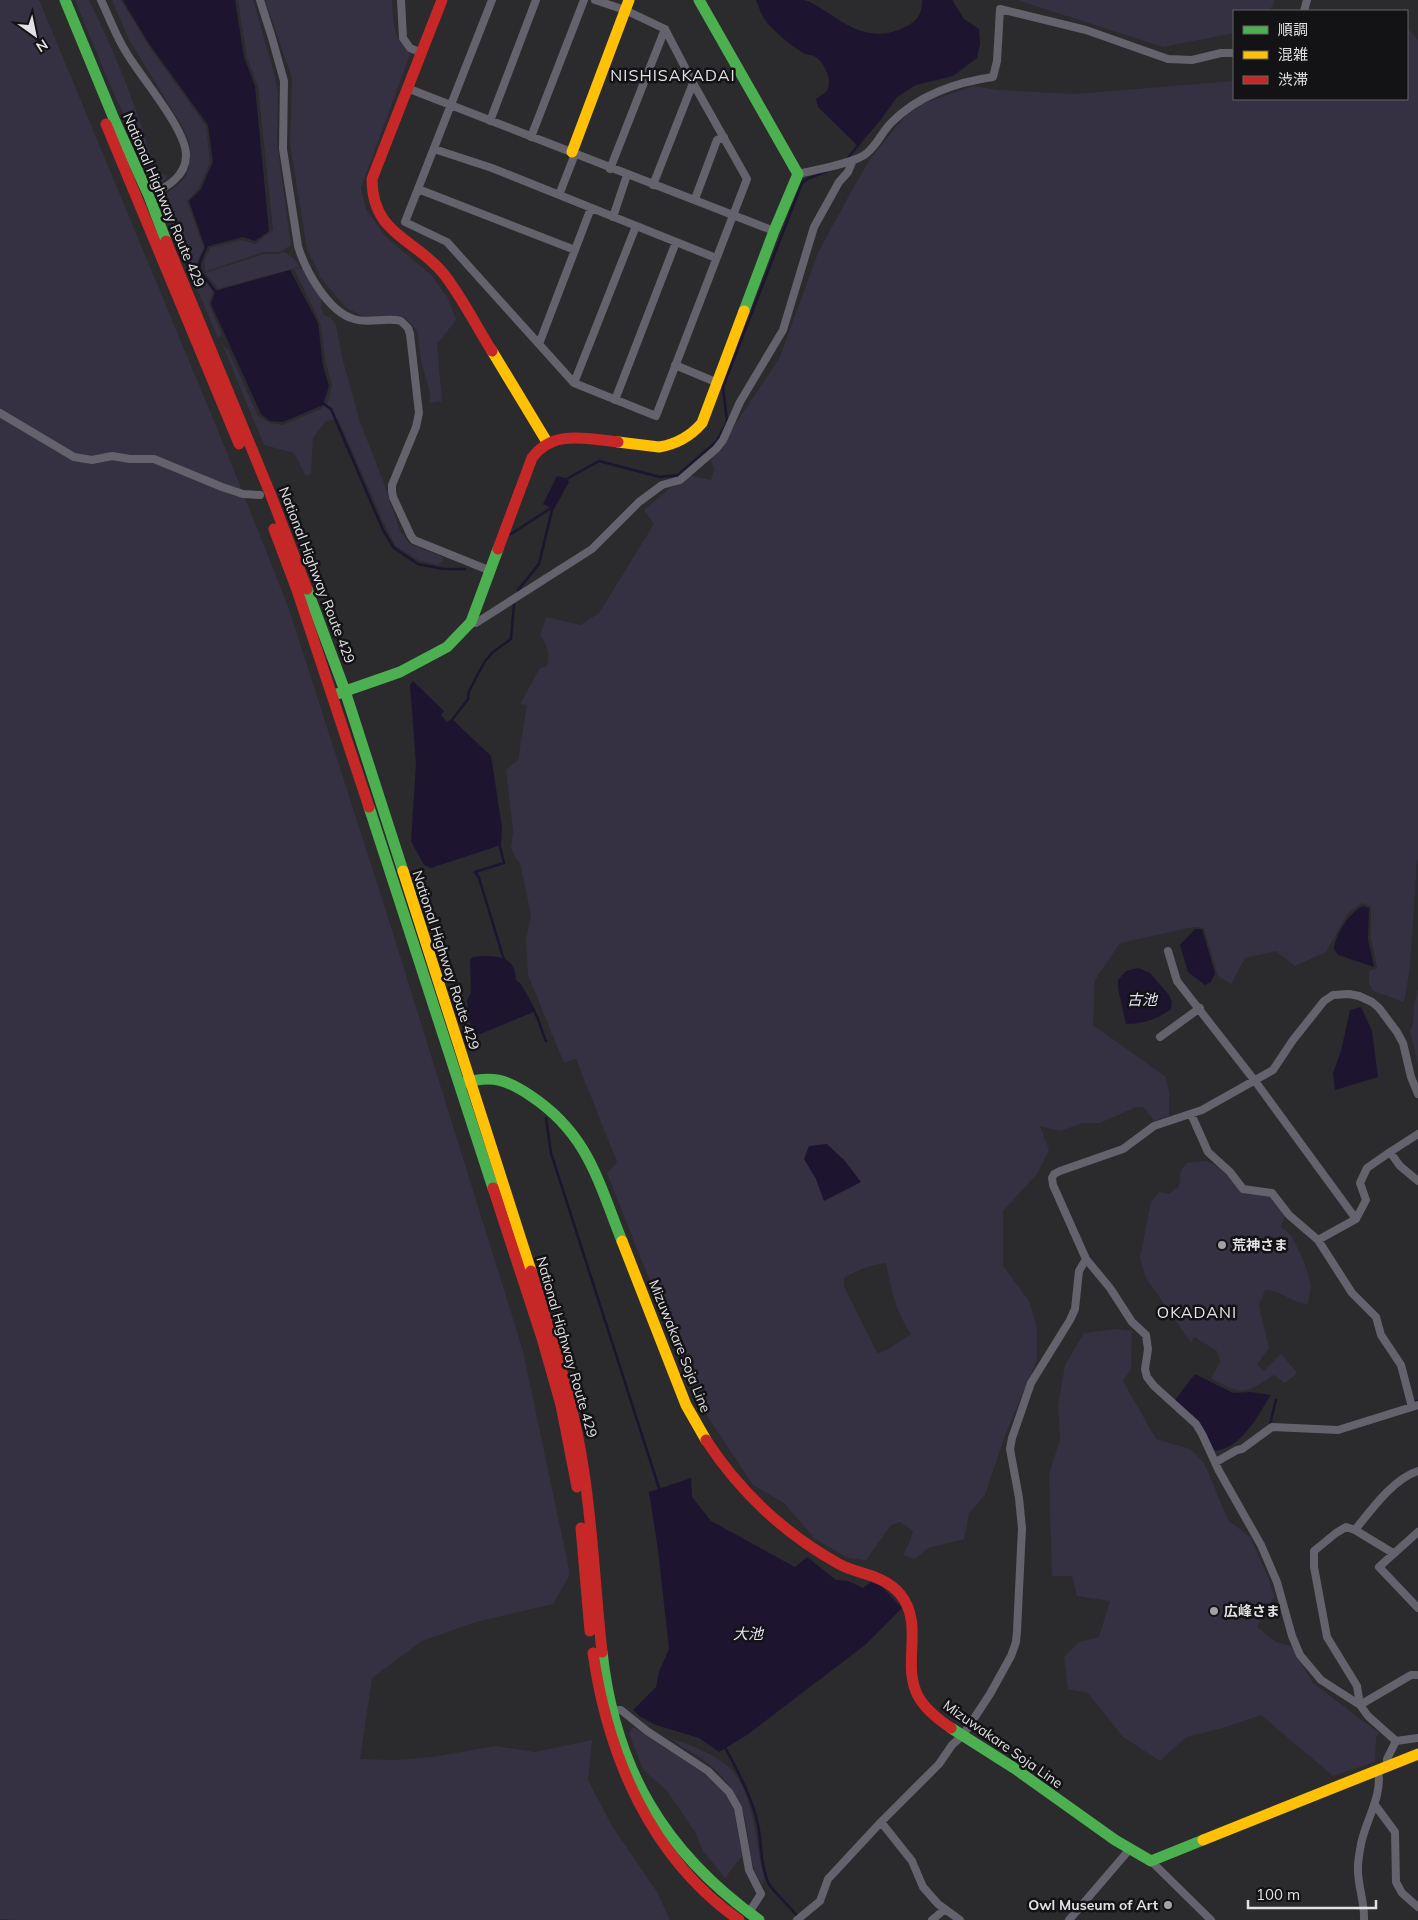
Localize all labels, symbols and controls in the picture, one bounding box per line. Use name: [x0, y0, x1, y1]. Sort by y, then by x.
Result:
north arrow: [10, 10, 60, 60]
legend: [1233, 10, 1408, 100]
text: 順調: [1278, 20, 1308, 39]
text: N: [33, 35, 51, 56]
text: 混雑: [1278, 45, 1308, 64]
district label: NISHISAKADAI: [610, 65, 736, 85]
text: 渋滞: [1278, 70, 1308, 89]
street label: National Highway Route 429: [119, 110, 209, 290]
street label: National Highway Route 429: [275, 484, 359, 666]
street label: National Highway Route 429: [408, 868, 484, 1052]
water label: 古池: [1127, 990, 1159, 1009]
place label: 荒神さま: [1232, 1236, 1288, 1254]
marker: 荒神さま: [1216, 1239, 1228, 1251]
street label: National Highway Route 429: [532, 1254, 602, 1440]
street label: Mizuwakare Soja Line: [645, 1277, 715, 1415]
district label: OKADANI: [1157, 1302, 1237, 1322]
place label: 広峰さま: [1224, 1602, 1280, 1620]
marker: 広峰さま: [1208, 1605, 1220, 1617]
water label: 大池: [733, 1624, 765, 1643]
street label: Mizuwakare Soja Line: [940, 1696, 1066, 1792]
scale bar: [1248, 1878, 1376, 1910]
text: 100 m: [1256, 1885, 1300, 1904]
place label: Owl Museum of Art: [1028, 1896, 1159, 1914]
marker: Owl Museum of Art: [1162, 1899, 1174, 1911]

